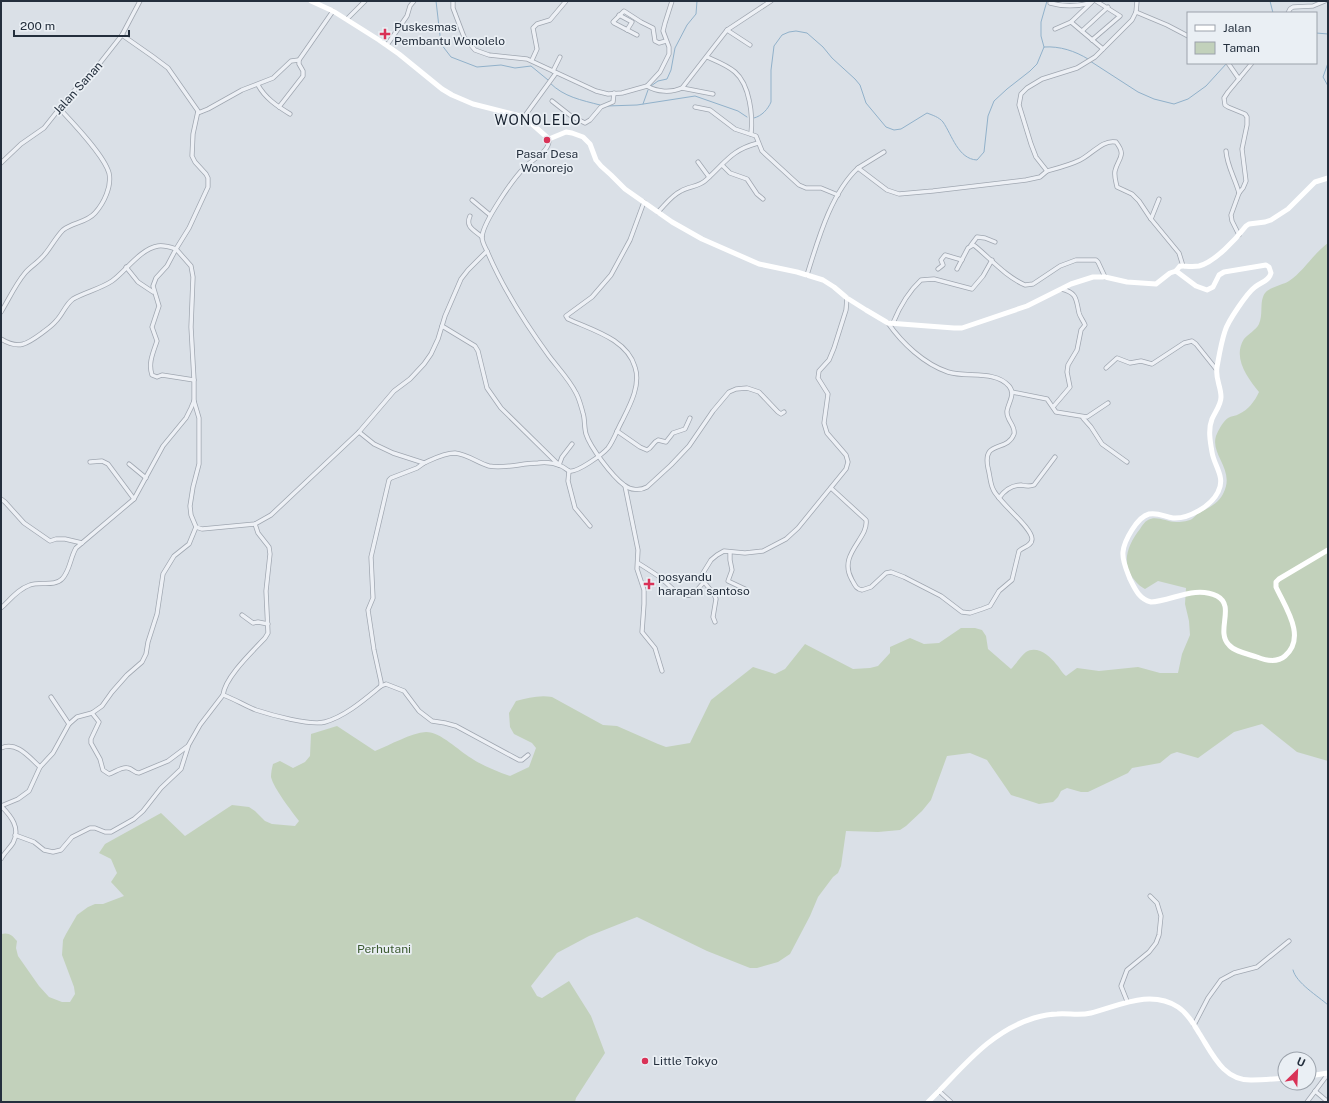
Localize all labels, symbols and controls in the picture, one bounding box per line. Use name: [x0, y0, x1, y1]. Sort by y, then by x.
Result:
scale bar: [14, 12, 129, 38]
legend: [1187, 12, 1317, 64]
text: 200 m: [20, 19, 55, 33]
place label: Puskesmas Pembantu Wonolelo: [394, 20, 505, 48]
text: Jalan: [1223, 21, 1252, 35]
marker: Puskesmas Pembantu Wonolelo: [379, 28, 391, 40]
text: Taman: [1223, 41, 1260, 55]
street label: Jalan Sanan: [51, 59, 105, 117]
district label: WONOLELO: [494, 112, 582, 128]
marker: Pasar Desa Wonorejo: [542, 135, 552, 145]
place label: Pasar Desa Wonorejo: [516, 147, 578, 175]
place label: posyandu harapan santoso: [658, 570, 750, 598]
marker: posyandu harapan santoso: [643, 578, 655, 590]
park label: Perhutani: [357, 942, 411, 956]
north arrow: [1277, 1051, 1317, 1091]
place label: Little Tokyo: [653, 1054, 718, 1068]
text: U: [1295, 1055, 1307, 1069]
marker: Little Tokyo: [640, 1056, 650, 1066]

